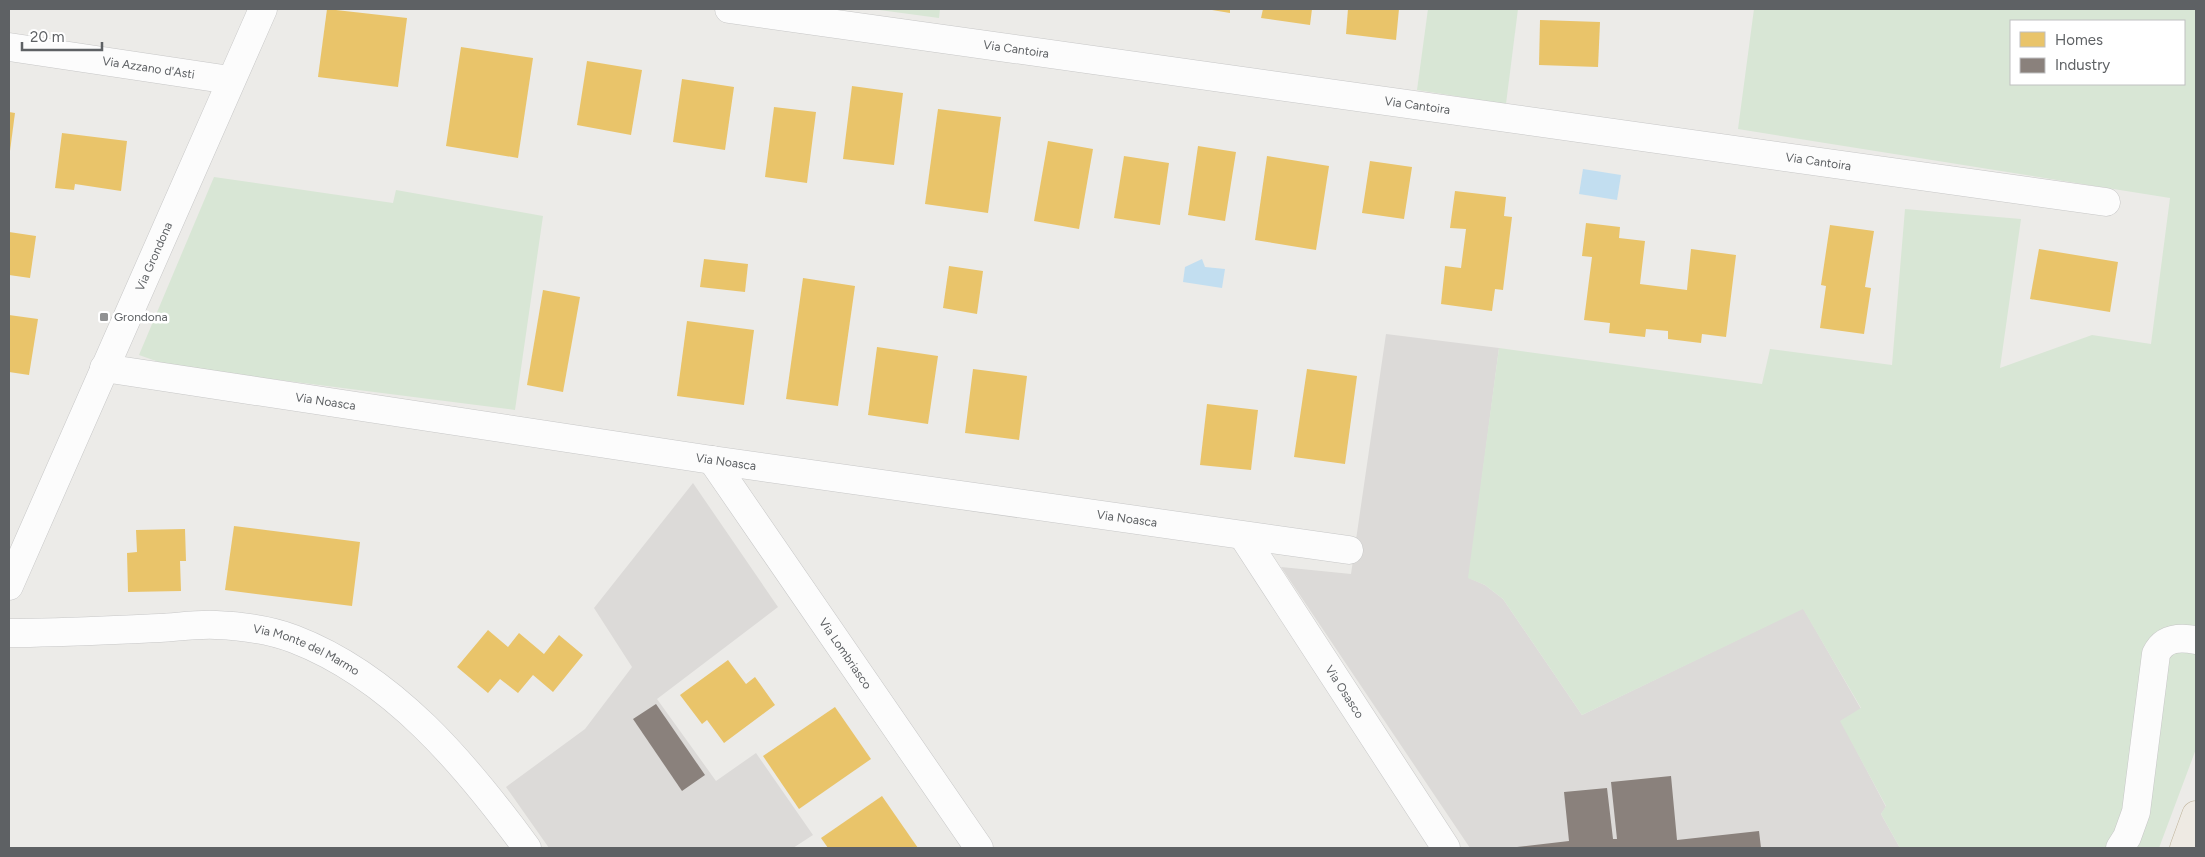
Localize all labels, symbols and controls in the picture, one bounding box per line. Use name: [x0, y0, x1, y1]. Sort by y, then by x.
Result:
scale bar: [22, 20, 102, 52]
legend: [2010, 20, 2185, 85]
text: 20 m: [30, 28, 64, 46]
text: Homes: [2055, 31, 2103, 49]
street label: Via Cantoira: [982, 38, 1050, 61]
street label: Via Azzano d'Asti: [101, 54, 196, 82]
text: Industry: [2055, 56, 2110, 74]
street label: Via Cantoira: [1384, 94, 1451, 117]
street label: Via Cantoira: [1785, 150, 1852, 173]
street label: Via Grondona: [133, 220, 175, 293]
place label: Grondona: [114, 310, 168, 324]
marker: Grondona: [98, 311, 110, 323]
street label: Via Noasca: [294, 390, 357, 413]
street label: Via Noasca: [695, 451, 757, 473]
street label: Via Noasca: [1096, 507, 1158, 530]
street label: Via Lombriasco: [816, 616, 874, 692]
street label: Via Monte del Marmo: [252, 622, 362, 678]
street label: Via Osasco: [1322, 663, 1367, 721]

